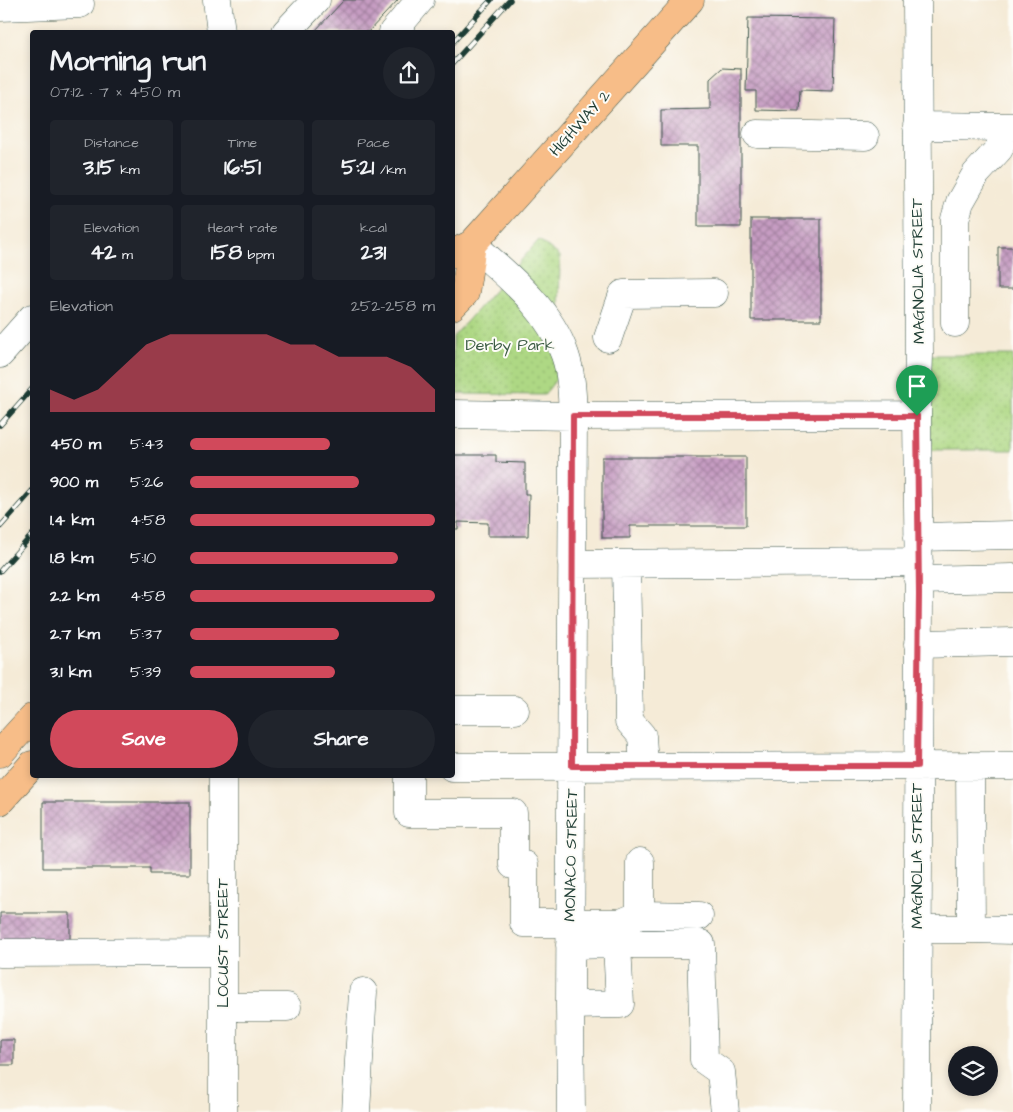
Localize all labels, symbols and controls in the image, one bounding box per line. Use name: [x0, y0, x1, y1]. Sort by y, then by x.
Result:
text: Morning run: [50, 42, 206, 81]
button: share: [383, 47, 435, 99]
text: 07:12 · 7 × 450 m: [50, 81, 180, 103]
street label: HIGHWAY 2: [544, 85, 616, 161]
text: Distance: [84, 133, 139, 153]
text: Time: [228, 133, 257, 153]
text: Pace: [357, 133, 390, 153]
text: 3.15: [83, 153, 115, 182]
text: 16:51: [224, 153, 261, 182]
text: 5:21: [341, 153, 374, 182]
text: km: [115, 160, 140, 180]
text: /km: [374, 160, 406, 180]
street label: MAGNOLIA STREET: [906, 198, 930, 344]
text: Elevation: [84, 218, 139, 238]
text: Heart rate: [207, 218, 278, 238]
text: kcal: [360, 218, 387, 238]
text: 42: [90, 238, 116, 267]
text: 158: [211, 238, 242, 267]
text: 231: [361, 238, 386, 267]
text: m: [116, 245, 133, 265]
text: bpm: [242, 245, 274, 265]
text: Elevation: [50, 295, 113, 317]
text: 252–258 m: [351, 295, 435, 317]
park label: Derby Park: [465, 334, 555, 357]
pin: [896, 365, 938, 416]
icon: arrive: [903, 372, 931, 400]
text: 450 m: [50, 433, 101, 455]
text: 5:43: [130, 433, 163, 455]
text: 900 m: [50, 471, 98, 493]
text: 5:26: [130, 471, 163, 493]
text: 1.4 km: [50, 509, 94, 531]
text: 4:58: [130, 509, 165, 531]
text: 1.8 km: [50, 547, 93, 569]
text: 5:10: [130, 547, 156, 569]
text: 2.2 km: [50, 585, 99, 607]
text: 4:58: [130, 585, 165, 607]
text: 2.7 km: [50, 623, 100, 645]
text: 5:37: [130, 623, 162, 645]
text: 3.1 km: [50, 661, 91, 683]
text: 5:39: [130, 661, 161, 683]
button: Save: [50, 710, 238, 768]
button: Share: [248, 710, 435, 768]
street label: MAGNOLIA STREET: [906, 783, 928, 929]
street label: MONACO STREET: [559, 788, 583, 922]
street label: LOCUST STREET: [212, 878, 234, 1008]
map controls: [948, 1046, 998, 1096]
button: layers: [948, 1046, 998, 1096]

